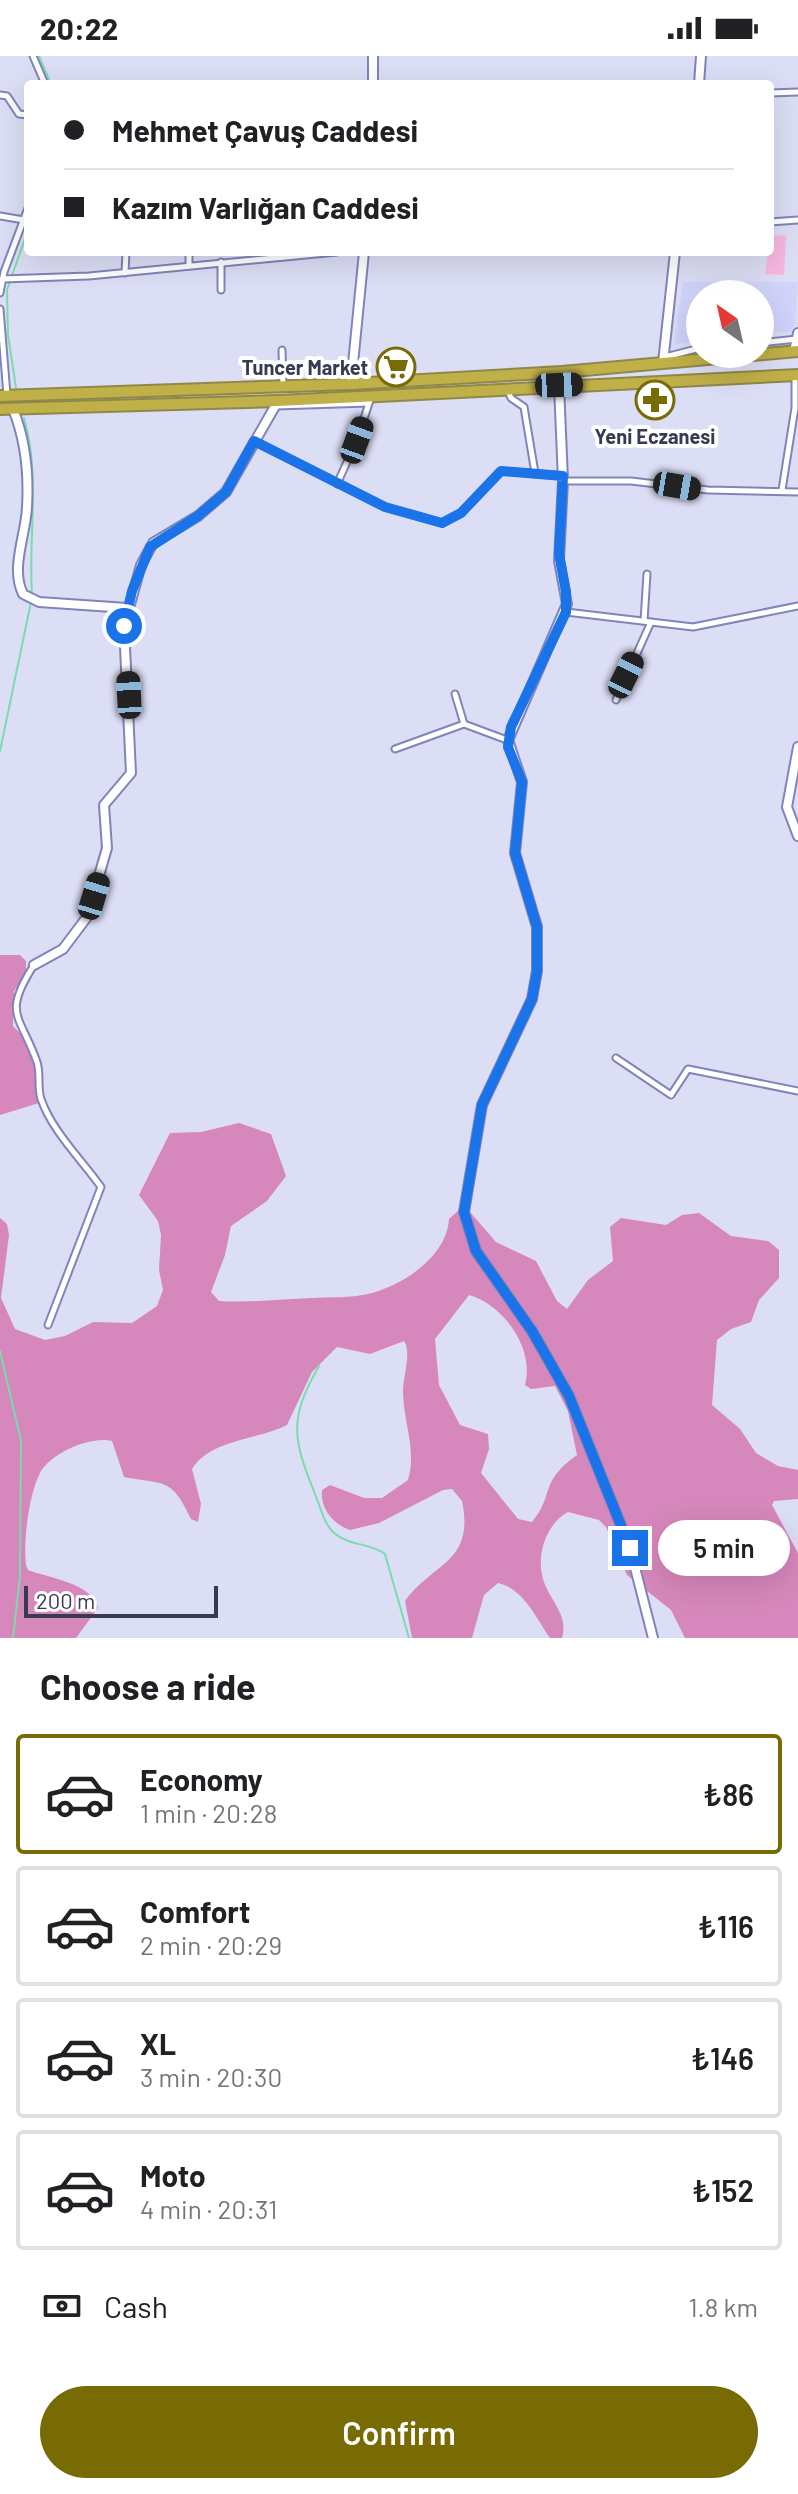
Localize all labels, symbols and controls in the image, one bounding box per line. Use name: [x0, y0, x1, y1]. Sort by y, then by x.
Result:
text: 20:22: [40, 10, 118, 46]
text: Mehmet Çavuş Caddesi: [112, 112, 418, 148]
text: Kazım Varlığan Caddesi: [112, 189, 419, 225]
north arrow: [686, 280, 774, 368]
map controls: [686, 280, 774, 368]
supermarket icon: Tuncer Market: [375, 346, 417, 388]
place label: Tuncer Market: [242, 355, 368, 379]
car: [535, 372, 583, 398]
pharmacy icon: Yeni Eczanesi: [634, 379, 676, 421]
car: [338, 413, 376, 467]
place label: Yeni Eczanesi: [595, 424, 715, 448]
car: [651, 470, 703, 502]
route start: [106, 608, 142, 644]
car: [605, 648, 647, 702]
car: [116, 670, 142, 720]
car: [76, 870, 112, 922]
callout: 5 min: [658, 1520, 790, 1576]
route end: [612, 1530, 648, 1566]
text: 5 min: [693, 1532, 755, 1563]
scale bar: [24, 1582, 218, 1618]
text: 200 m: [36, 1587, 95, 1613]
text: Choose a ride: [40, 1664, 256, 1707]
icon: car: [44, 1758, 116, 1830]
text: Economy: [140, 1761, 263, 1797]
text: ₺86: [703, 1776, 754, 1812]
text: 1 min · 20:28: [140, 1797, 277, 1828]
icon: car: [44, 1890, 116, 1962]
text: Comfort: [140, 1893, 250, 1929]
text: ₺116: [697, 1908, 754, 1944]
text: 2 min · 20:29: [140, 1929, 282, 1960]
icon: car: [44, 2022, 116, 2094]
text: XL: [140, 2025, 176, 2061]
text: ₺146: [691, 2040, 754, 2076]
text: 3 min · 20:30: [140, 2061, 282, 2092]
icon: car: [44, 2154, 116, 2226]
text: Moto: [140, 2157, 206, 2193]
text: ₺152: [692, 2172, 754, 2208]
text: 4 min · 20:31: [140, 2193, 277, 2224]
icon: cash: [40, 2284, 84, 2328]
text: Cash: [104, 2288, 168, 2324]
text: 1.8 km: [688, 2291, 758, 2322]
button: Confirm: [40, 2386, 758, 2478]

